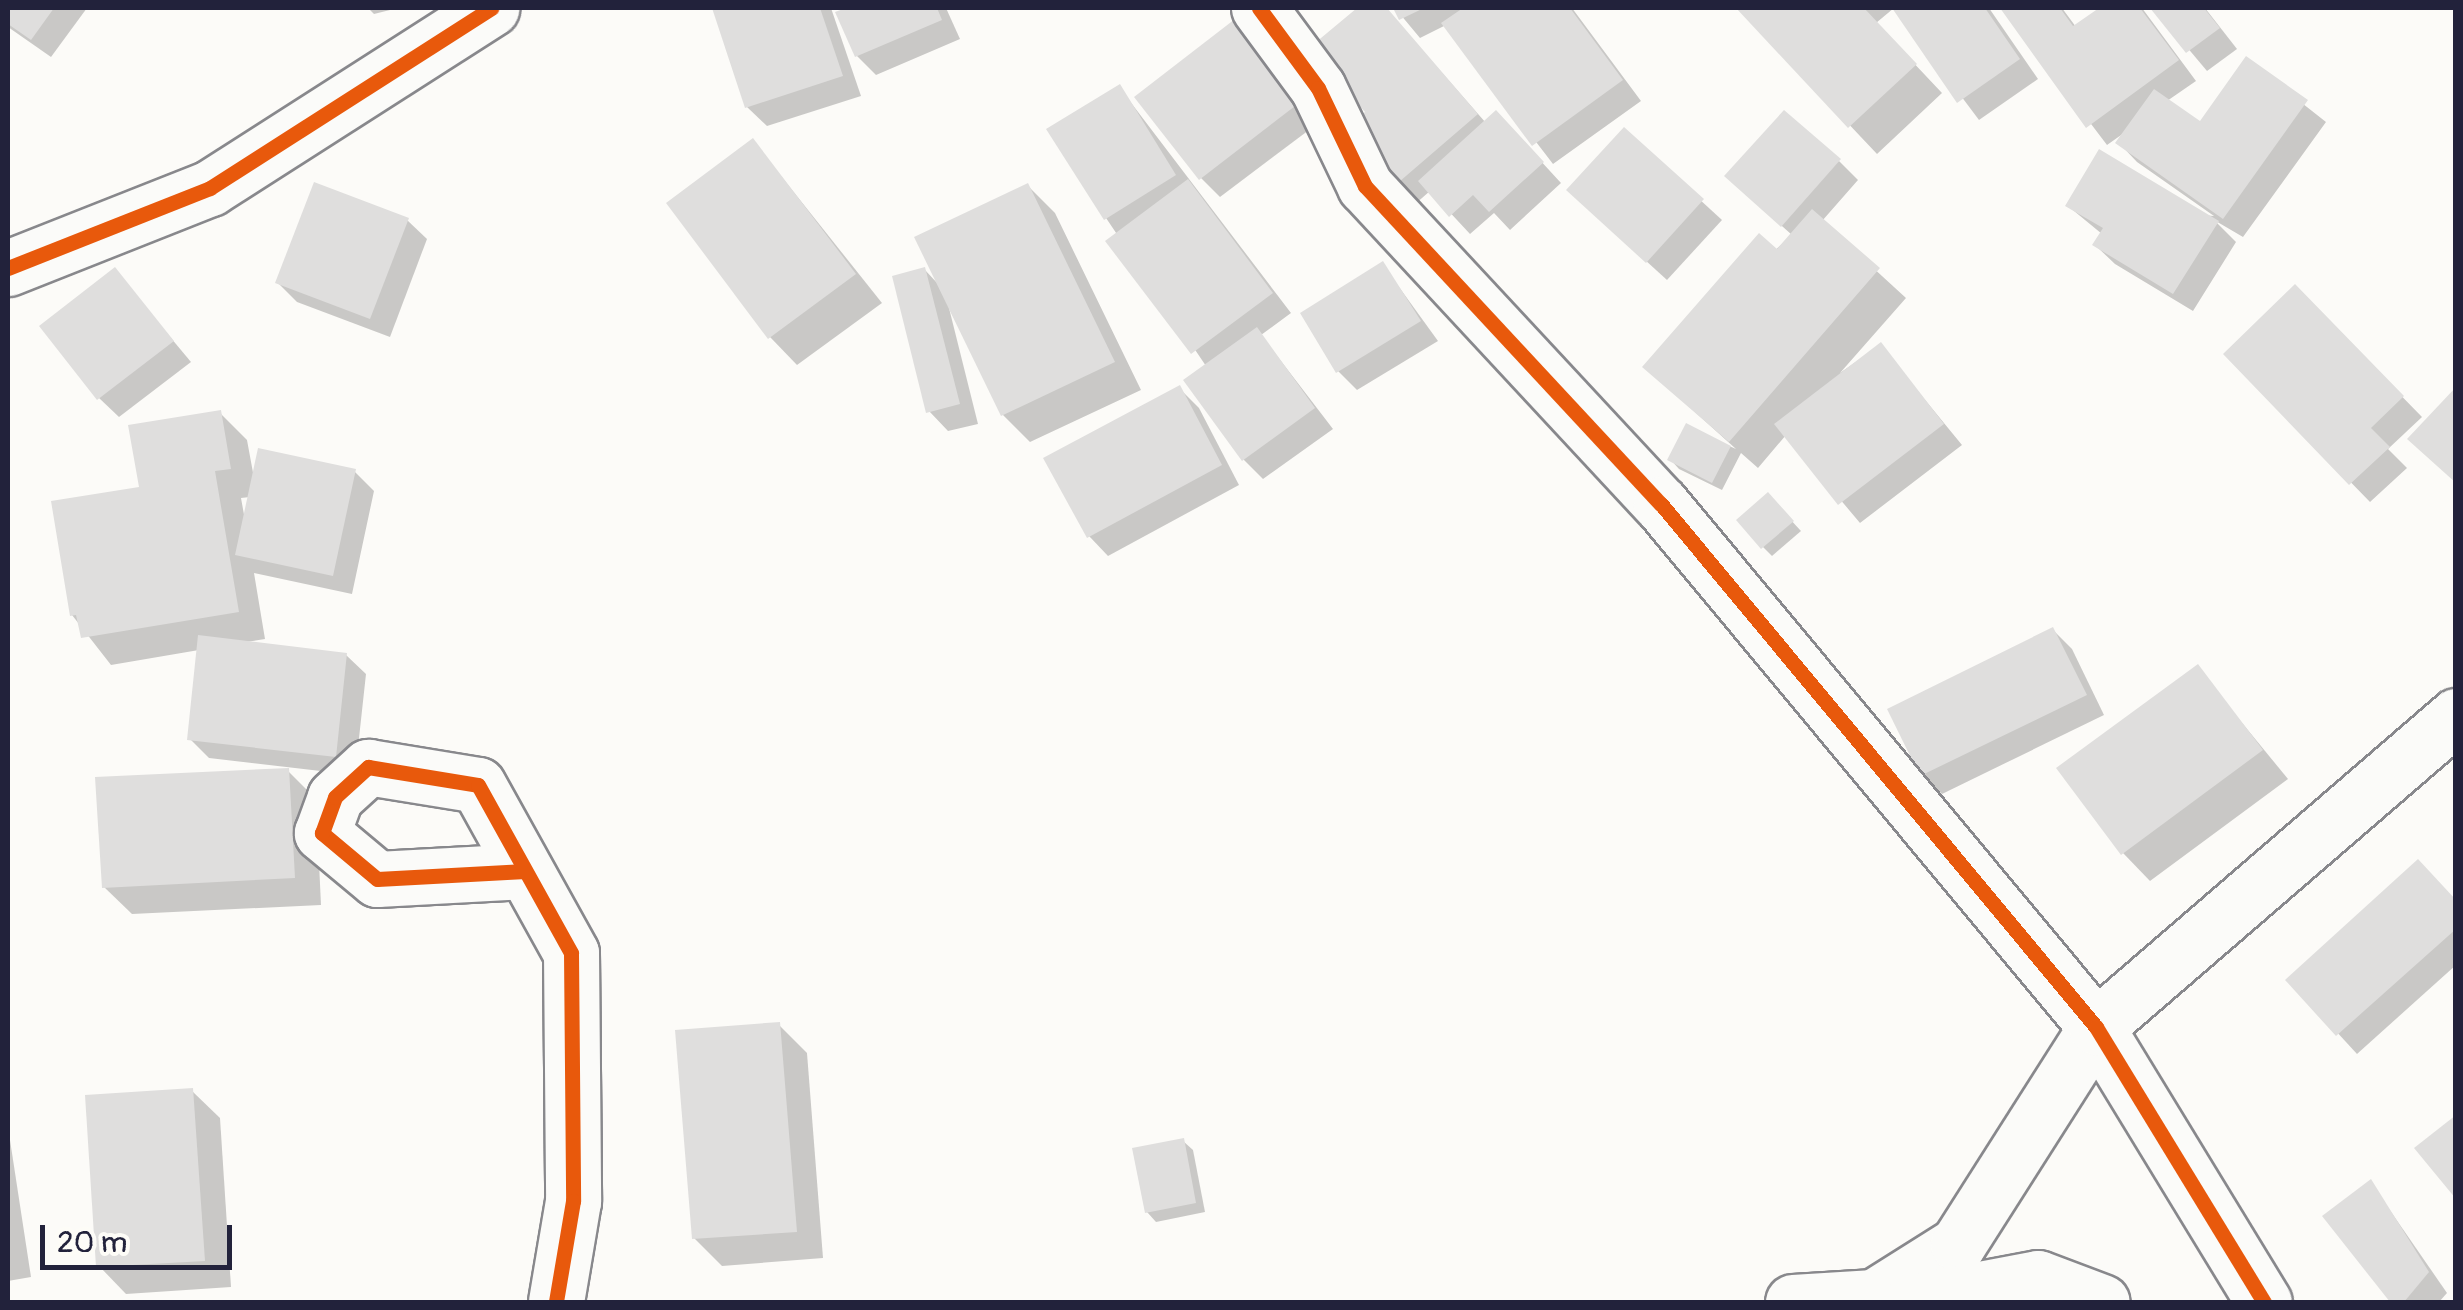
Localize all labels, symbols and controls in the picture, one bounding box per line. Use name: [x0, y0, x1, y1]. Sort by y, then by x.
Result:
scale bar: [45, 1205, 238, 1267]
text: 20 m: [57, 1224, 127, 1261]

